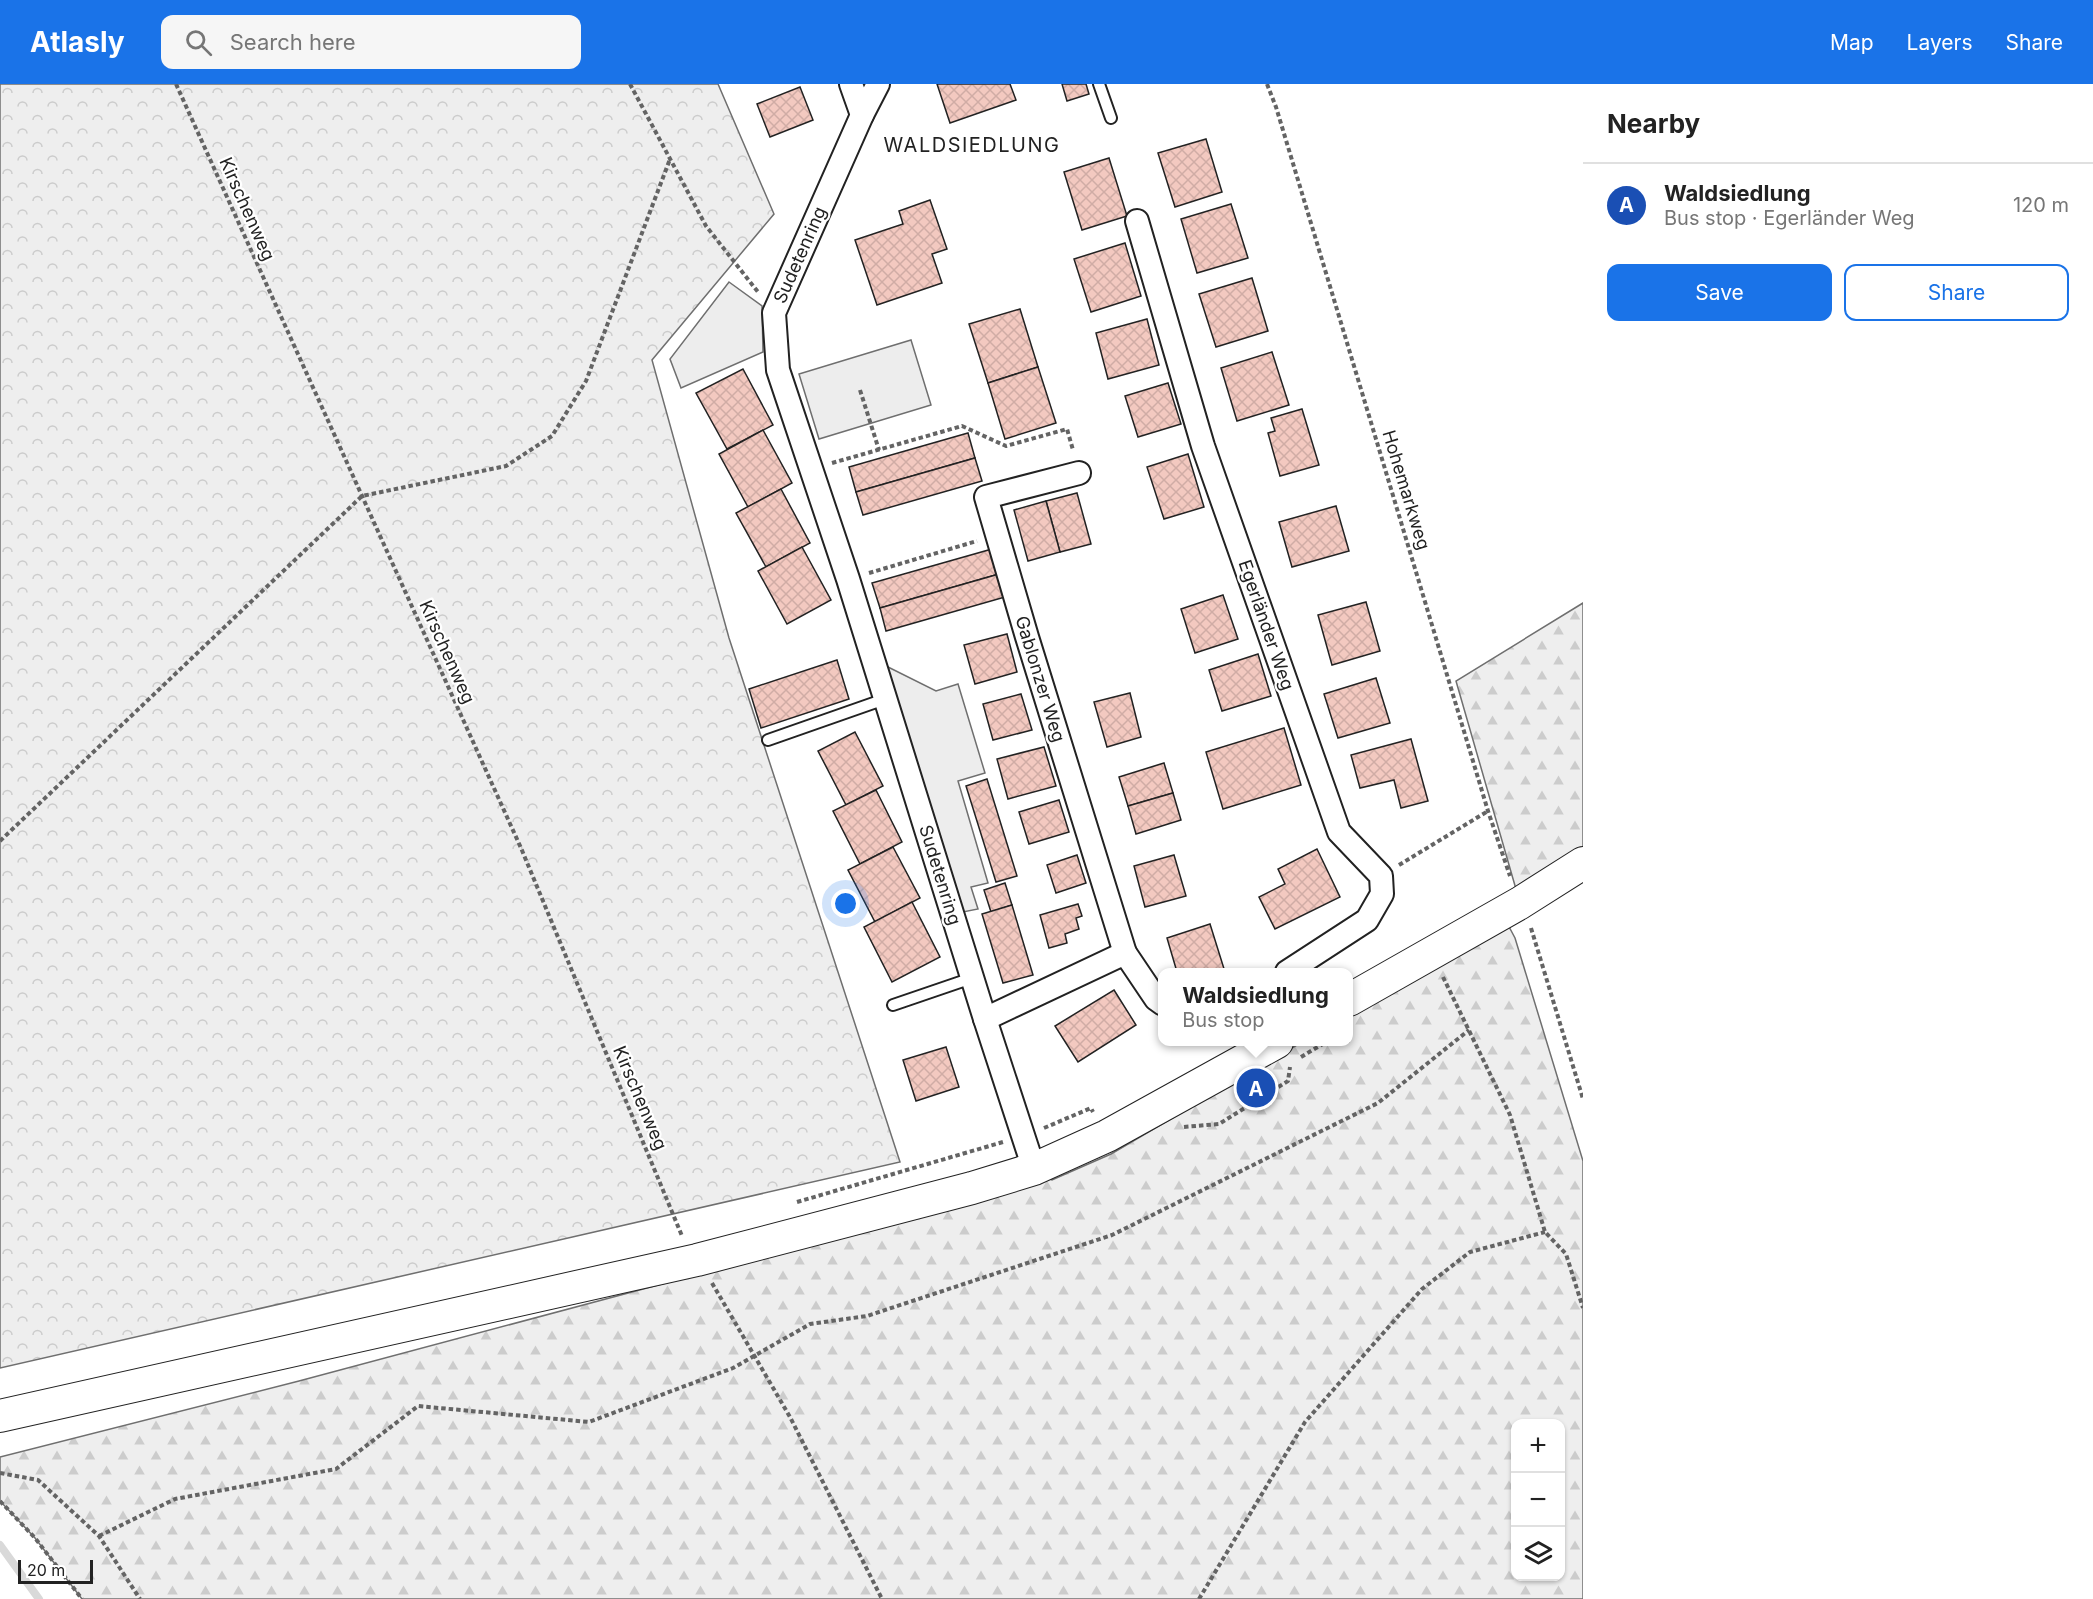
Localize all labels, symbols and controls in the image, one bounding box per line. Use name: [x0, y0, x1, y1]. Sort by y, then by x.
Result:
search box: [161, 15, 581, 69]
text: Atlasly: [30, 25, 125, 59]
icon: search: [182, 26, 215, 59]
text: Search here: [230, 29, 356, 55]
text: Map: [1830, 30, 1874, 55]
text: Layers: [1907, 30, 1973, 55]
text: Share: [2006, 30, 2063, 55]
text: Nearby: [1607, 108, 1700, 139]
district label: WALDSIEDLUNG: [884, 133, 1060, 157]
street label: Kirschenweg: [215, 154, 280, 264]
text: Waldsiedlung: [1664, 180, 1811, 206]
text: A: [1619, 193, 1634, 217]
text: 120 m: [2013, 193, 2069, 217]
street label: Sudetenring: [769, 203, 830, 306]
text: Bus stop · Egerländer Weg: [1664, 206, 1915, 230]
button: Save: [1607, 264, 1832, 321]
button: Share: [1844, 264, 2069, 321]
street label: Hohemarkweg: [1378, 427, 1435, 552]
street label: Egerländer Weg: [1234, 557, 1299, 693]
street label: Kirschenweg: [415, 597, 480, 707]
street label: Gablonzer Weg: [1011, 613, 1070, 744]
street label: Sudetenring: [915, 822, 966, 927]
your location: [831, 889, 860, 918]
popup: [1158, 968, 1353, 1046]
text: Waldsiedlung: [1182, 982, 1329, 1008]
text: Bus stop: [1182, 1008, 1264, 1032]
street label: Kirschenweg: [609, 1043, 672, 1153]
pin: A: [1236, 1066, 1276, 1110]
map controls: [1511, 1419, 1565, 1581]
button: +: [1511, 1419, 1565, 1473]
button: −: [1511, 1473, 1565, 1527]
button: layers: [1511, 1527, 1565, 1581]
scale bar: [18, 1557, 93, 1584]
text: 20 m: [27, 1560, 65, 1580]

